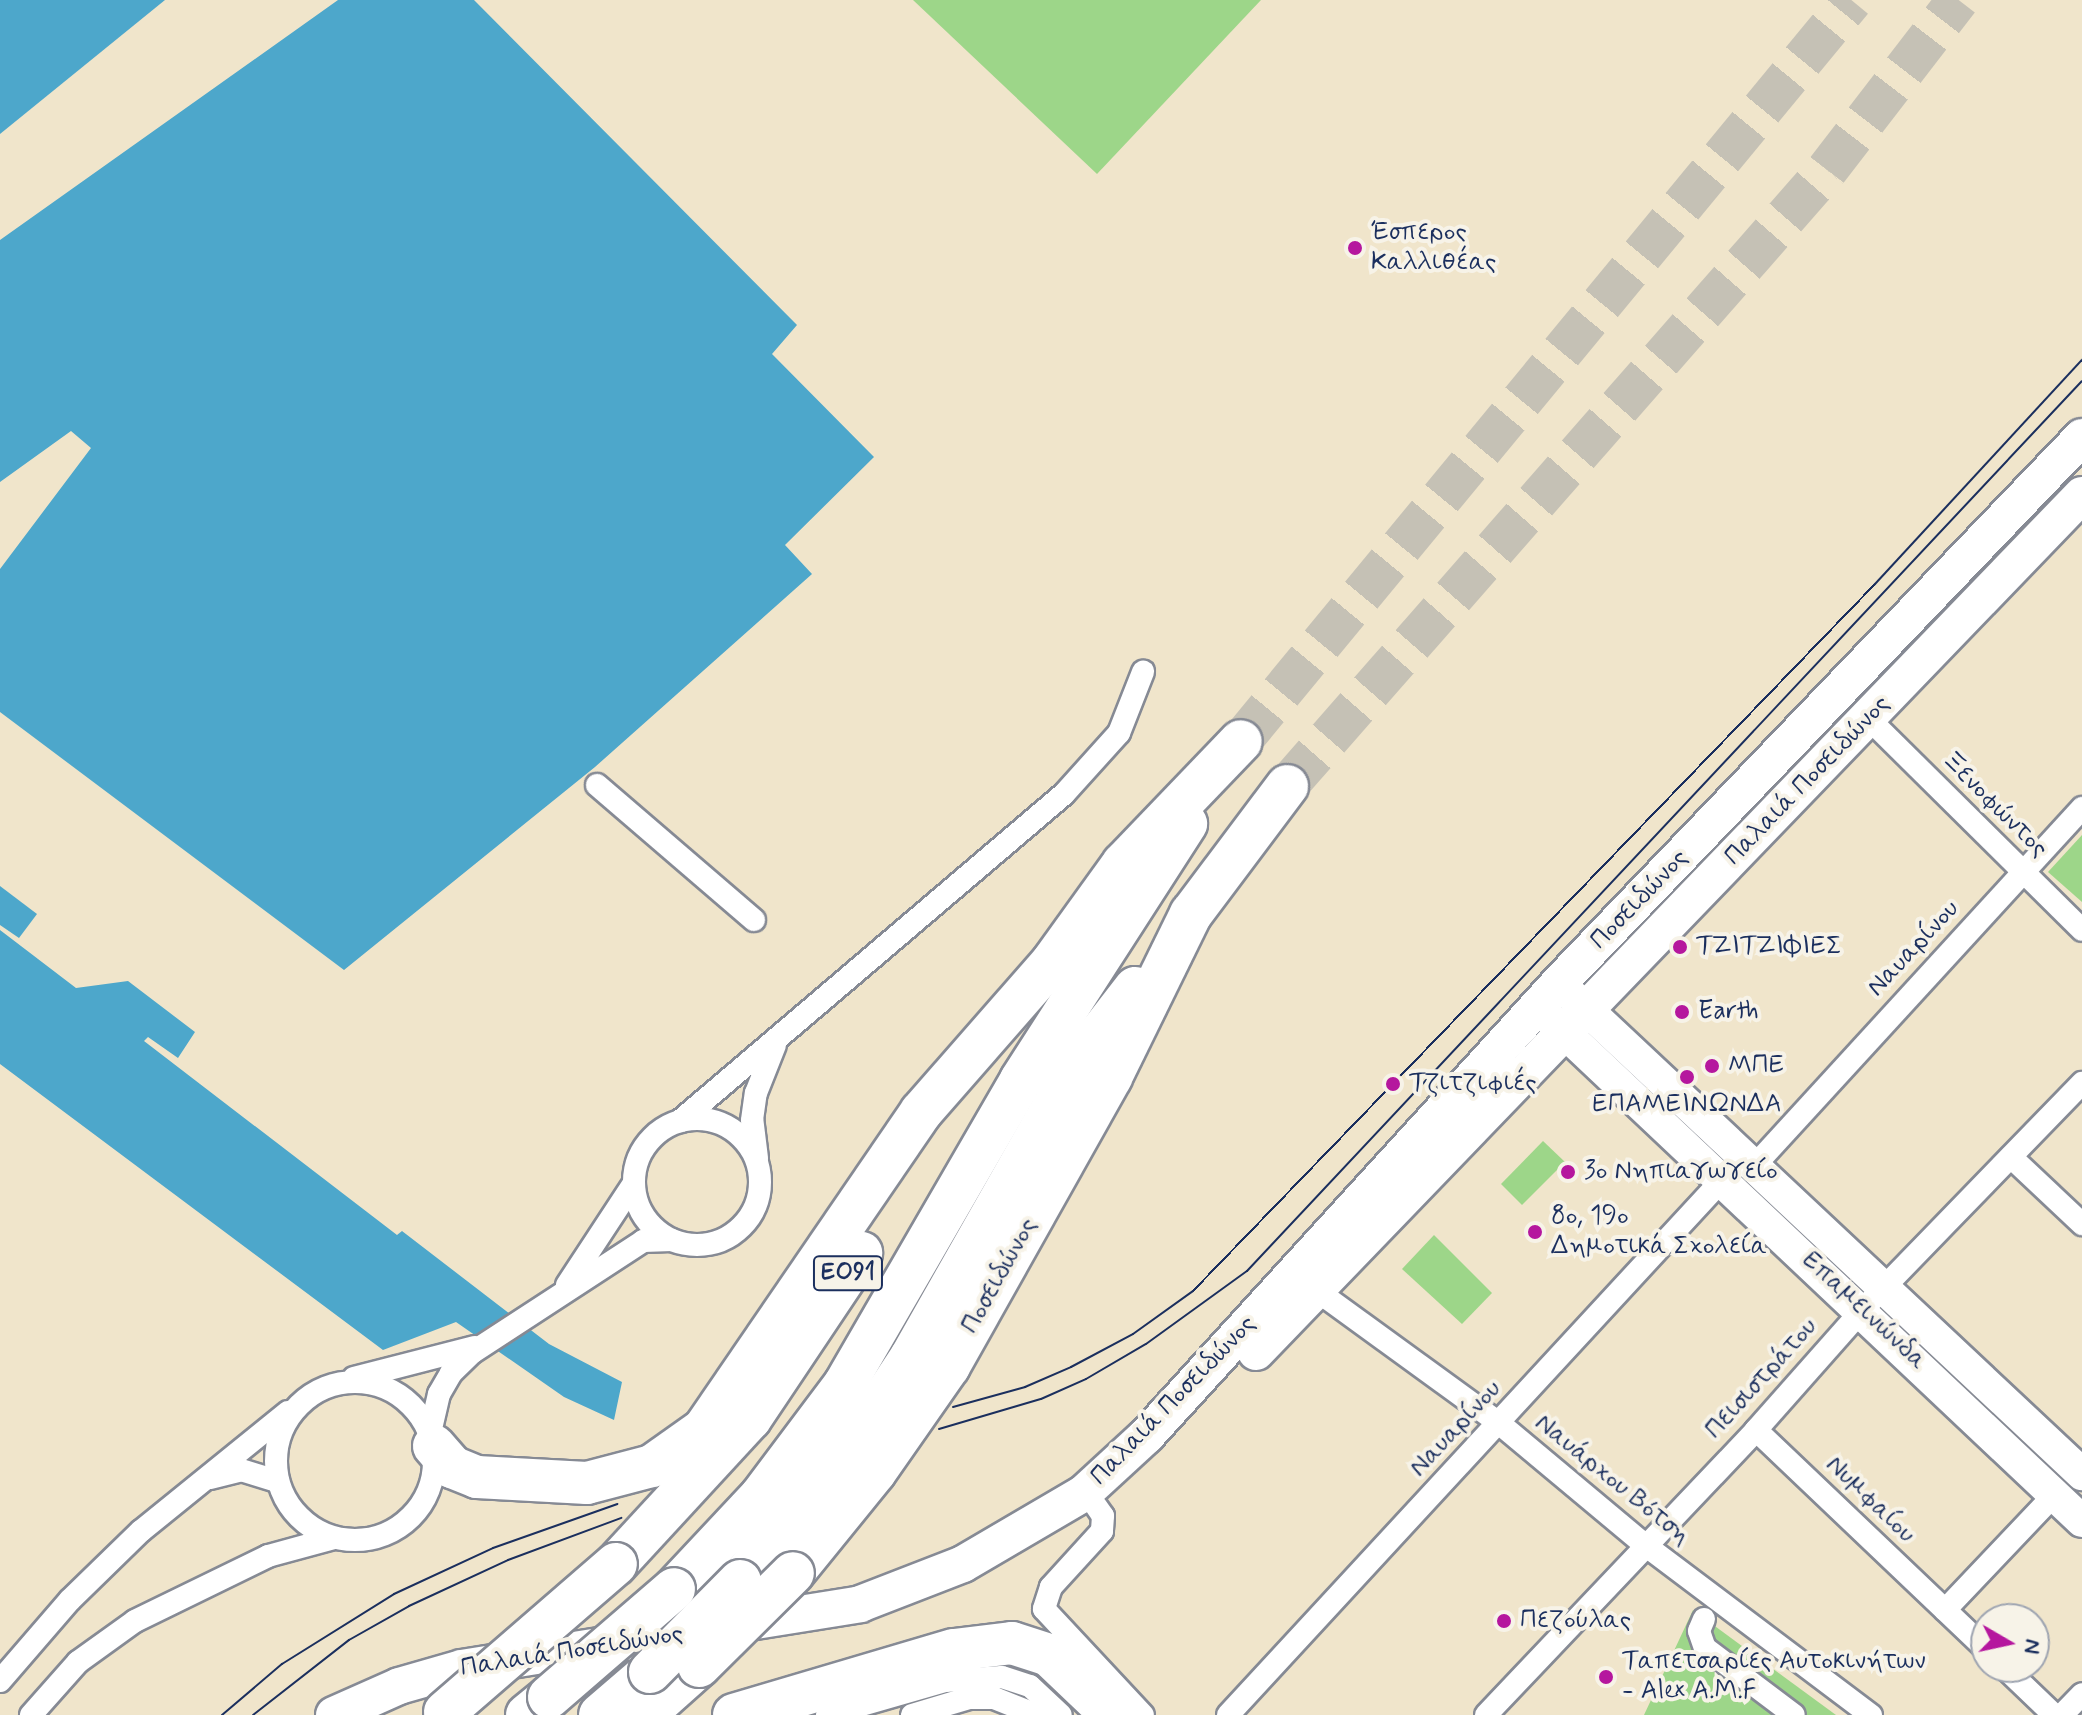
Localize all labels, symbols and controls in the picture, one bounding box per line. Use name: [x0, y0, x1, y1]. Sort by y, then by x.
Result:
place label: Έσπερος Καλλιθέας: [1371, 217, 1496, 278]
marker: Έσπερος Καλλιθέας: [1346, 239, 1364, 257]
street label: Παλαιά Ποσειδώνος: [1719, 689, 1897, 873]
street label: Ξενοφώντος: [1934, 745, 2054, 865]
street label: Ποσειδώνος: [1584, 843, 1696, 957]
street label: Ναυαρίνου: [1861, 894, 1967, 1004]
place label: ΤΖΙΤΖΙΦΙΕΣ: [1696, 931, 1842, 963]
marker: ΤΖΙΤΖΙΦΙΕΣ: [1671, 938, 1689, 956]
place label: Earth: [1698, 996, 1759, 1028]
marker: Earth: [1673, 1003, 1691, 1021]
place label: ΜΠΕ: [1728, 1050, 1784, 1082]
marker: ΜΠΕ: [1703, 1057, 1721, 1075]
place label: Τζιτζιφιές: [1409, 1068, 1537, 1100]
marker: ΕΠΑΜΕΙΝΩΝΔΑ: [1678, 1068, 1696, 1086]
marker: Τζιτζιφιές: [1384, 1075, 1402, 1093]
place label: ΕΠΑΜΕΙΝΩΝΔΑ: [1592, 1089, 1782, 1121]
place label: 3ο Νηπιαγωγείο: [1584, 1156, 1778, 1188]
marker: 3ο Νηπιαγωγείο: [1559, 1163, 1577, 1181]
place label: 8ο, 19ο Δημοτικά Σχολεία: [1551, 1201, 1767, 1262]
street label: Ποσειδώνος: [955, 1213, 1045, 1339]
marker: 8ο, 19ο Δημοτικά Σχολεία: [1526, 1223, 1544, 1241]
street label: Επαμεινώνδα: [1795, 1245, 1933, 1377]
road number: ΕΟ91: [812, 1253, 884, 1293]
street label: Παλαιά Ποσειδώνος: [1085, 1309, 1263, 1493]
street label: Πεισιστράτου: [1699, 1312, 1825, 1446]
street label: Ναυαρίνου: [1403, 1374, 1509, 1484]
street label: Ναυάρχου Βότση: [1528, 1408, 1696, 1552]
street label: Νυμφαίου: [1819, 1450, 1921, 1550]
north arrow: [1970, 1603, 2050, 1683]
place label: Πεζούλας: [1520, 1605, 1631, 1637]
marker: Πεζούλας: [1495, 1612, 1513, 1630]
street label: Παλαιά Ποσειδώνος: [458, 1619, 686, 1685]
text: N: [2017, 1637, 2047, 1656]
place label: Ταπετσαρίες Αυτοκινήτων - Alex A.M.F: [1622, 1646, 1926, 1708]
marker: Ταπετσαρίες Αυτοκινήτων - Alex A.M.F: [1597, 1668, 1615, 1686]

